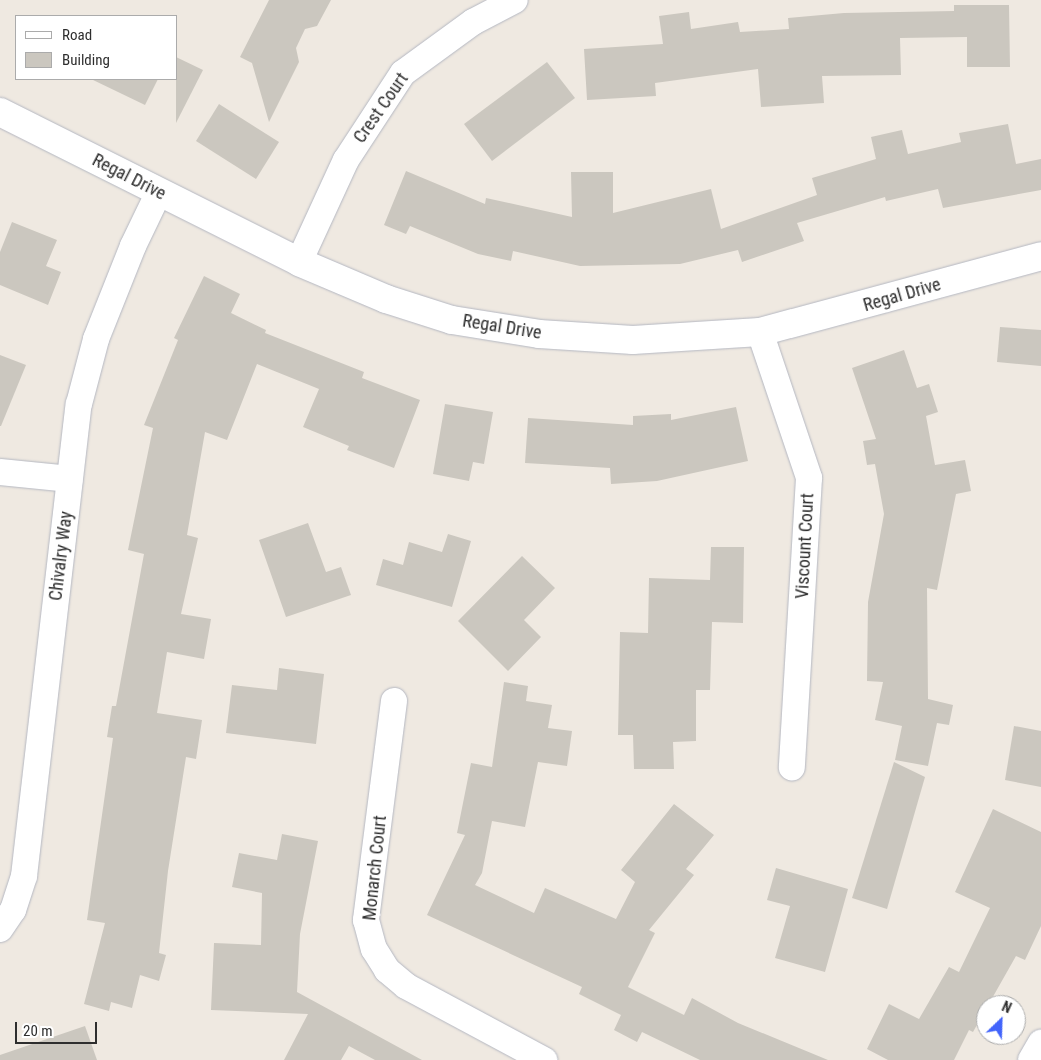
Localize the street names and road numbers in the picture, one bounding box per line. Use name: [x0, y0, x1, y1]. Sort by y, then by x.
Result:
street label: Crest Court: [349, 69, 413, 147]
street label: Regal Drive: [89, 149, 169, 205]
street label: Regal Drive: [861, 274, 943, 316]
street label: Regal Drive: [461, 310, 543, 344]
street label: Viscount Court: [791, 493, 819, 599]
street label: Chivalry Way: [45, 510, 77, 602]
street label: Monarch Court: [359, 814, 391, 922]

